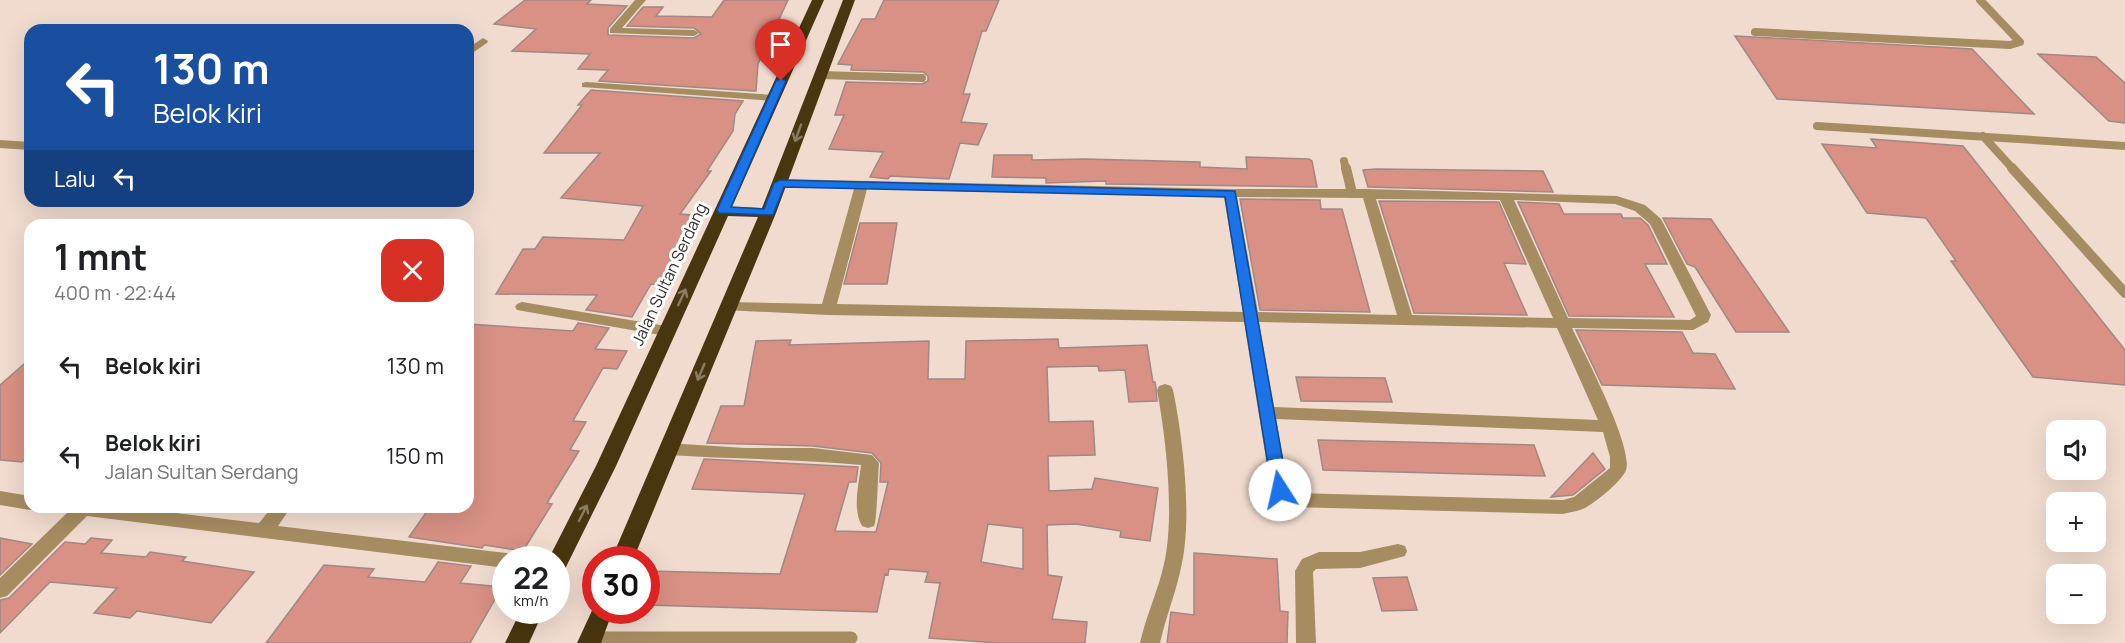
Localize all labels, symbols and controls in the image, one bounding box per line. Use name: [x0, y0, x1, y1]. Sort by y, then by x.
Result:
pin: [755, 19, 806, 81]
icon: arrive: [764, 28, 797, 61]
text: 130 m: [153, 39, 270, 97]
icon: left: [54, 48, 132, 126]
text: Belok kiri: [153, 94, 262, 131]
one-way arrow: [792, 123, 803, 142]
icon: left: [108, 162, 141, 195]
text: Lalu: [54, 164, 96, 194]
street label: Jalan Sultan Serdang: [626, 199, 712, 349]
text: 1 mnt: [54, 232, 147, 281]
button: close: [381, 239, 444, 302]
text: 400 m · 22:44: [54, 279, 176, 306]
one-way arrow: [677, 289, 689, 307]
icon: left: [54, 350, 87, 383]
text: Belok kiri: [105, 351, 201, 381]
text: 130 m: [387, 351, 444, 381]
one-way arrow: [694, 362, 706, 380]
map controls: [2046, 420, 2106, 624]
button: sound: [2046, 420, 2106, 480]
text: Belok kiri: [105, 428, 201, 458]
icon: left: [54, 440, 87, 473]
text: 150 m: [386, 441, 444, 471]
text: Jalan Sultan Serdang: [105, 458, 299, 485]
position arrow: [1248, 458, 1312, 522]
button: +: [2046, 492, 2106, 552]
one-way arrow: [577, 504, 589, 522]
speed limit sign: 30: [582, 546, 660, 624]
text: 22: [513, 557, 549, 598]
button: −: [2046, 564, 2106, 624]
text: km/h: [514, 590, 548, 611]

